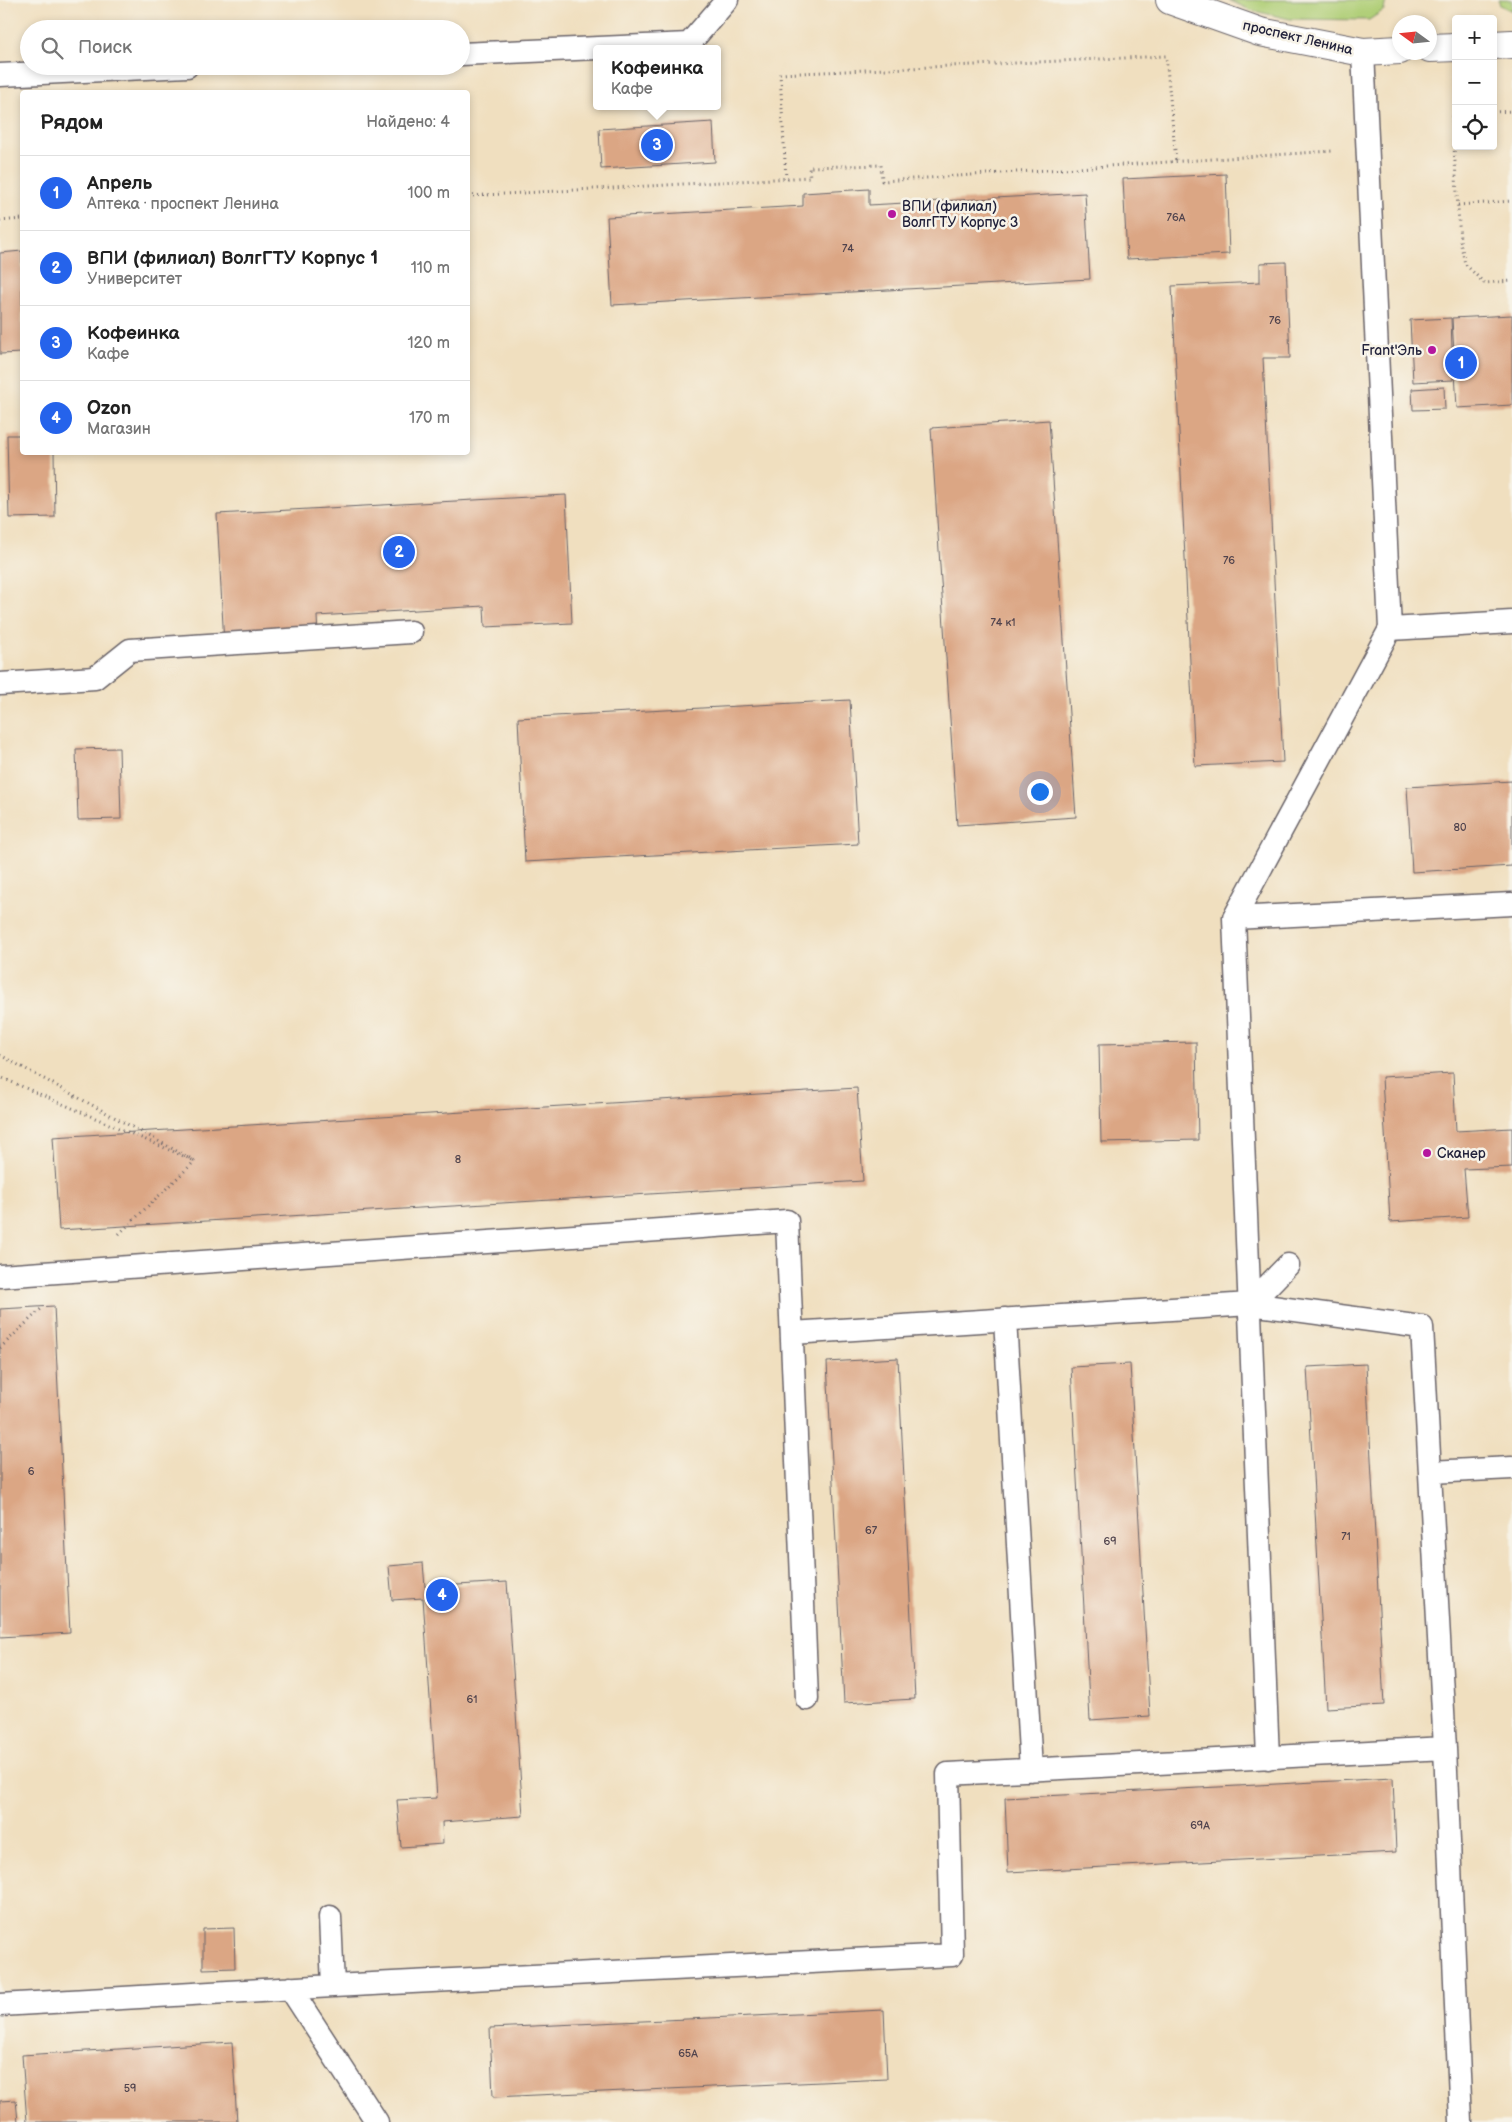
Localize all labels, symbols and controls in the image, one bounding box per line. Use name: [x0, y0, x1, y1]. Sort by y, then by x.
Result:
north arrow: [1392, 15, 1437, 60]
map controls: [1452, 15, 1497, 150]
button: +: [1452, 15, 1497, 60]
street label: проспект Ленина: [1241, 17, 1355, 59]
search box: [20, 20, 470, 75]
icon: search: [38, 34, 66, 62]
text: Поиск: [78, 36, 132, 59]
popup: [593, 45, 721, 110]
text: Кофеинка: [611, 57, 703, 80]
button: −: [1452, 60, 1497, 105]
text: Кафе: [611, 80, 653, 99]
button: locate: [1452, 105, 1497, 150]
text: Рядом: [40, 110, 103, 135]
text: Найдено: 4: [366, 113, 450, 132]
pin: 3: [641, 126, 673, 164]
text: Апрель: [87, 172, 152, 195]
text: 1: [53, 184, 59, 203]
text: 100 m: [407, 184, 450, 203]
text: Аптека · проспект Ленина: [87, 195, 279, 214]
place label: ВПИ (филиал) ВолгГТУ Корпус 3: [902, 198, 1018, 231]
marker: ВПИ (филиал) ВолгГТУ Корпус 3: [886, 208, 898, 220]
house number: 76А: [1167, 211, 1186, 224]
house number: 74: [842, 242, 854, 255]
text: ВПИ (филиал) ВолгГТУ Корпус 1: [87, 247, 378, 270]
text: 2: [51, 259, 61, 278]
text: 110 m: [411, 259, 450, 278]
text: Университет: [87, 270, 182, 289]
house number: 76: [1269, 314, 1281, 327]
text: Кофеинка: [87, 322, 180, 345]
text: 3: [51, 334, 61, 353]
text: 120 m: [407, 334, 450, 353]
place label: Frant'Эль: [1361, 342, 1422, 359]
marker: Frant'Эль: [1426, 344, 1438, 356]
pin: 1: [1445, 344, 1477, 382]
text: Кафе: [87, 345, 129, 364]
text: Ozon: [87, 397, 131, 420]
text: 4: [51, 409, 61, 428]
text: 170 m: [409, 409, 450, 428]
text: Магазин: [87, 420, 151, 439]
pin: 2: [383, 533, 415, 571]
house number: 76: [1223, 554, 1235, 567]
house number: 74 к1: [990, 616, 1016, 629]
your location: [1027, 779, 1053, 805]
house number: 80: [1454, 821, 1467, 834]
place label: Сканер: [1437, 1145, 1486, 1162]
marker: Сканер: [1421, 1147, 1433, 1159]
house number: 8: [455, 1153, 461, 1166]
house number: 6: [28, 1465, 35, 1478]
house number: 67: [865, 1524, 878, 1537]
house number: 71: [1341, 1530, 1351, 1543]
house number: 69: [1103, 1535, 1117, 1548]
pin: 4: [426, 1576, 458, 1614]
house number: 61: [467, 1693, 477, 1706]
house number: 69А: [1190, 1819, 1210, 1832]
house number: 65А: [678, 2047, 698, 2060]
house number: 59: [124, 2082, 136, 2095]

